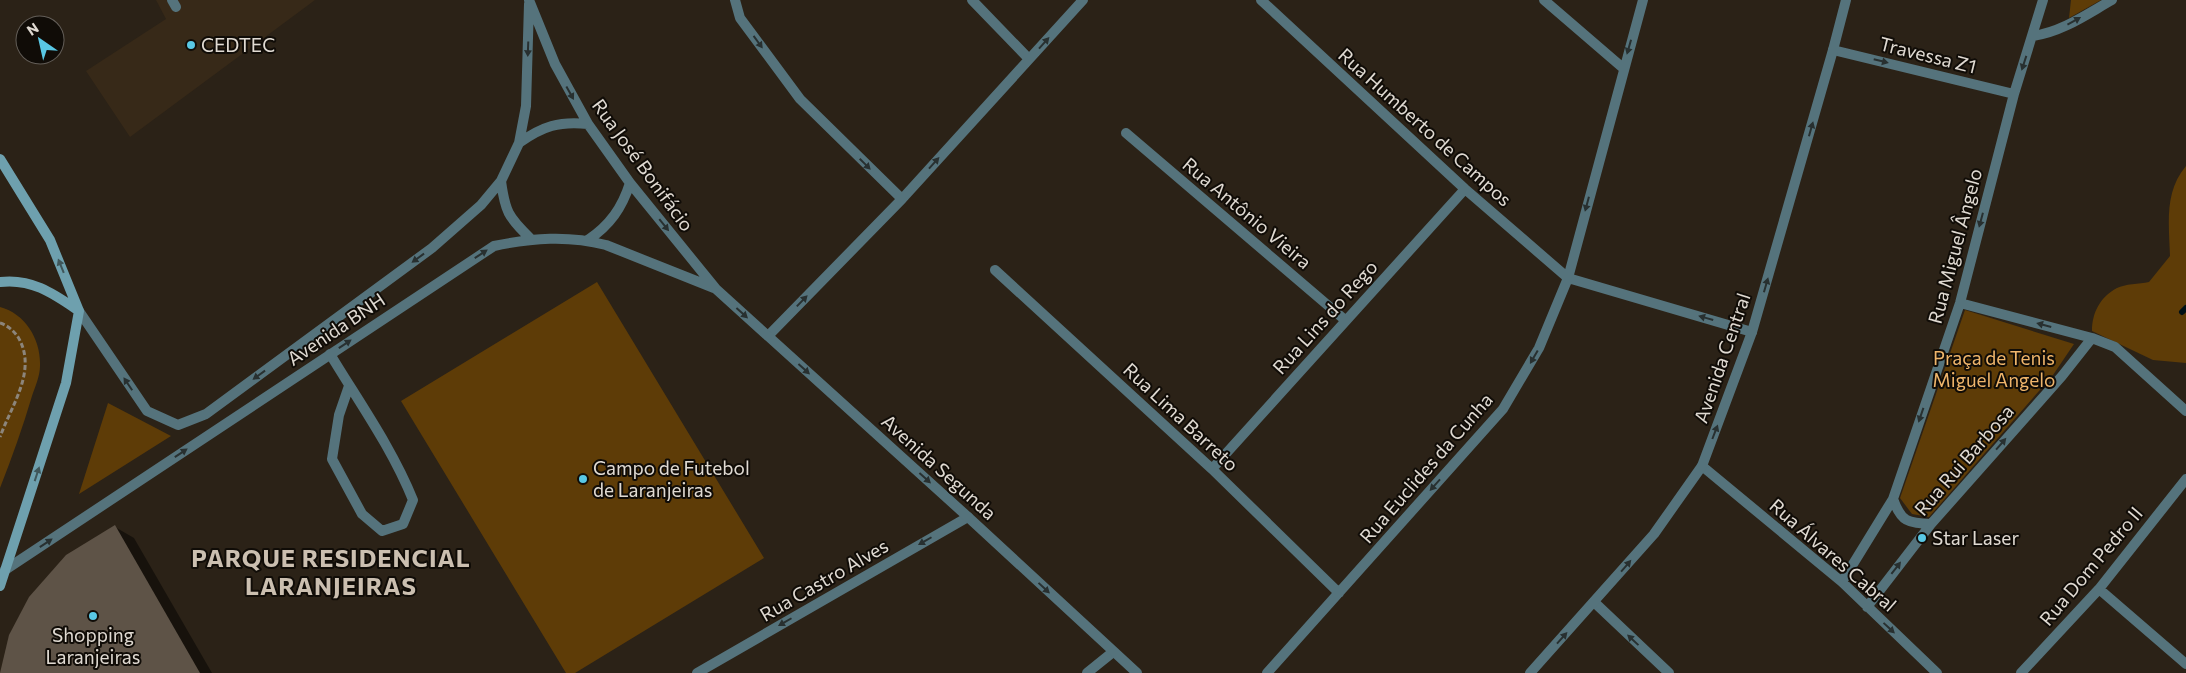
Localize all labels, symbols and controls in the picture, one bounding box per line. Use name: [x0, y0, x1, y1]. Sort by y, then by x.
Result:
north arrow: [15, 15, 65, 65]
one-way arrow: [2067, 17, 2081, 26]
text: N: [23, 19, 42, 39]
street label: Travessa Z1: [1877, 31, 1979, 78]
place label: CEDTEC: [201, 33, 275, 56]
one-way arrow: [753, 35, 763, 49]
one-way arrow: [1038, 37, 1050, 49]
marker: CEDTEC: [185, 39, 197, 51]
one-way arrow: [1625, 39, 1633, 54]
one-way arrow: [523, 41, 531, 57]
street label: Rua Humberto de Campos: [1334, 43, 1517, 210]
one-way arrow: [2020, 56, 2027, 71]
one-way arrow: [1873, 57, 1888, 65]
one-way arrow: [566, 86, 575, 99]
street label: Rua José Bonifácio: [588, 94, 699, 235]
one-way arrow: [1807, 122, 1815, 137]
street label: Rua Antônio Vieira: [1178, 152, 1316, 273]
one-way arrow: [859, 157, 871, 169]
one-way arrow: [928, 158, 940, 170]
street label: Rua Miguel Ângelo: [1923, 166, 1986, 326]
one-way arrow: [1583, 196, 1591, 211]
one-way arrow: [1977, 213, 1985, 228]
one-way arrow: [658, 218, 669, 231]
one-way arrow: [474, 249, 488, 259]
one-way arrow: [411, 253, 425, 263]
street label: Rua Lins do Rego: [1267, 255, 1382, 378]
one-way arrow: [57, 258, 65, 273]
one-way arrow: [1762, 278, 1770, 293]
street label: Avenida BNH: [282, 287, 389, 370]
street label: Avenida Central: [1689, 290, 1755, 426]
one-way arrow: [796, 296, 808, 308]
one-way arrow: [736, 307, 748, 319]
one-way arrow: [1698, 314, 1713, 322]
one-way arrow: [2037, 321, 2052, 329]
one-way arrow: [339, 339, 352, 349]
park label: Praça de Tenis Miguel Angelo: [1933, 346, 2055, 391]
one-way arrow: [1529, 350, 1538, 363]
street label: Rua Lima Barreto: [1119, 358, 1244, 476]
one-way arrow: [798, 363, 810, 375]
one-way arrow: [252, 370, 266, 380]
one-way arrow: [123, 378, 133, 391]
street label: Rua Euclides da Cunha: [1354, 388, 1497, 547]
street label: Rua Rui Barbosa: [1909, 400, 2018, 520]
one-way arrow: [1917, 408, 1925, 423]
street label: Avenida Segunda: [877, 409, 1001, 524]
one-way arrow: [1712, 424, 1719, 439]
one-way arrow: [1995, 439, 2007, 451]
one-way arrow: [174, 448, 188, 458]
place label: Campo de Futebol de Laranjeiras: [593, 456, 750, 501]
one-way arrow: [33, 466, 41, 481]
one-way arrow: [918, 472, 930, 484]
marker: Campo de Futebol de Laranjeiras: [577, 473, 589, 485]
one-way arrow: [1430, 479, 1441, 492]
street label: Rua Álvares Cabral: [1765, 493, 1901, 616]
street label: Rua Dom Pedro II: [2034, 502, 2147, 630]
place label: Star Laser: [1932, 526, 2019, 549]
marker: Star Laser: [1916, 532, 1928, 544]
street label: Rua Castro Alves: [755, 534, 892, 626]
one-way arrow: [918, 537, 933, 545]
one-way arrow: [39, 538, 52, 548]
district label: PARQUE RESIDENCIAL LARANJEIRAS: [191, 543, 471, 600]
one-way arrow: [1620, 560, 1632, 572]
one-way arrow: [1891, 562, 1902, 575]
one-way arrow: [1038, 582, 1050, 594]
marker: Shopping Laranjeiras: [87, 610, 99, 622]
one-way arrow: [778, 618, 791, 627]
one-way arrow: [1883, 622, 1895, 634]
place label: Shopping Laranjeiras: [46, 623, 140, 668]
one-way arrow: [1556, 632, 1568, 644]
one-way arrow: [1628, 634, 1640, 646]

